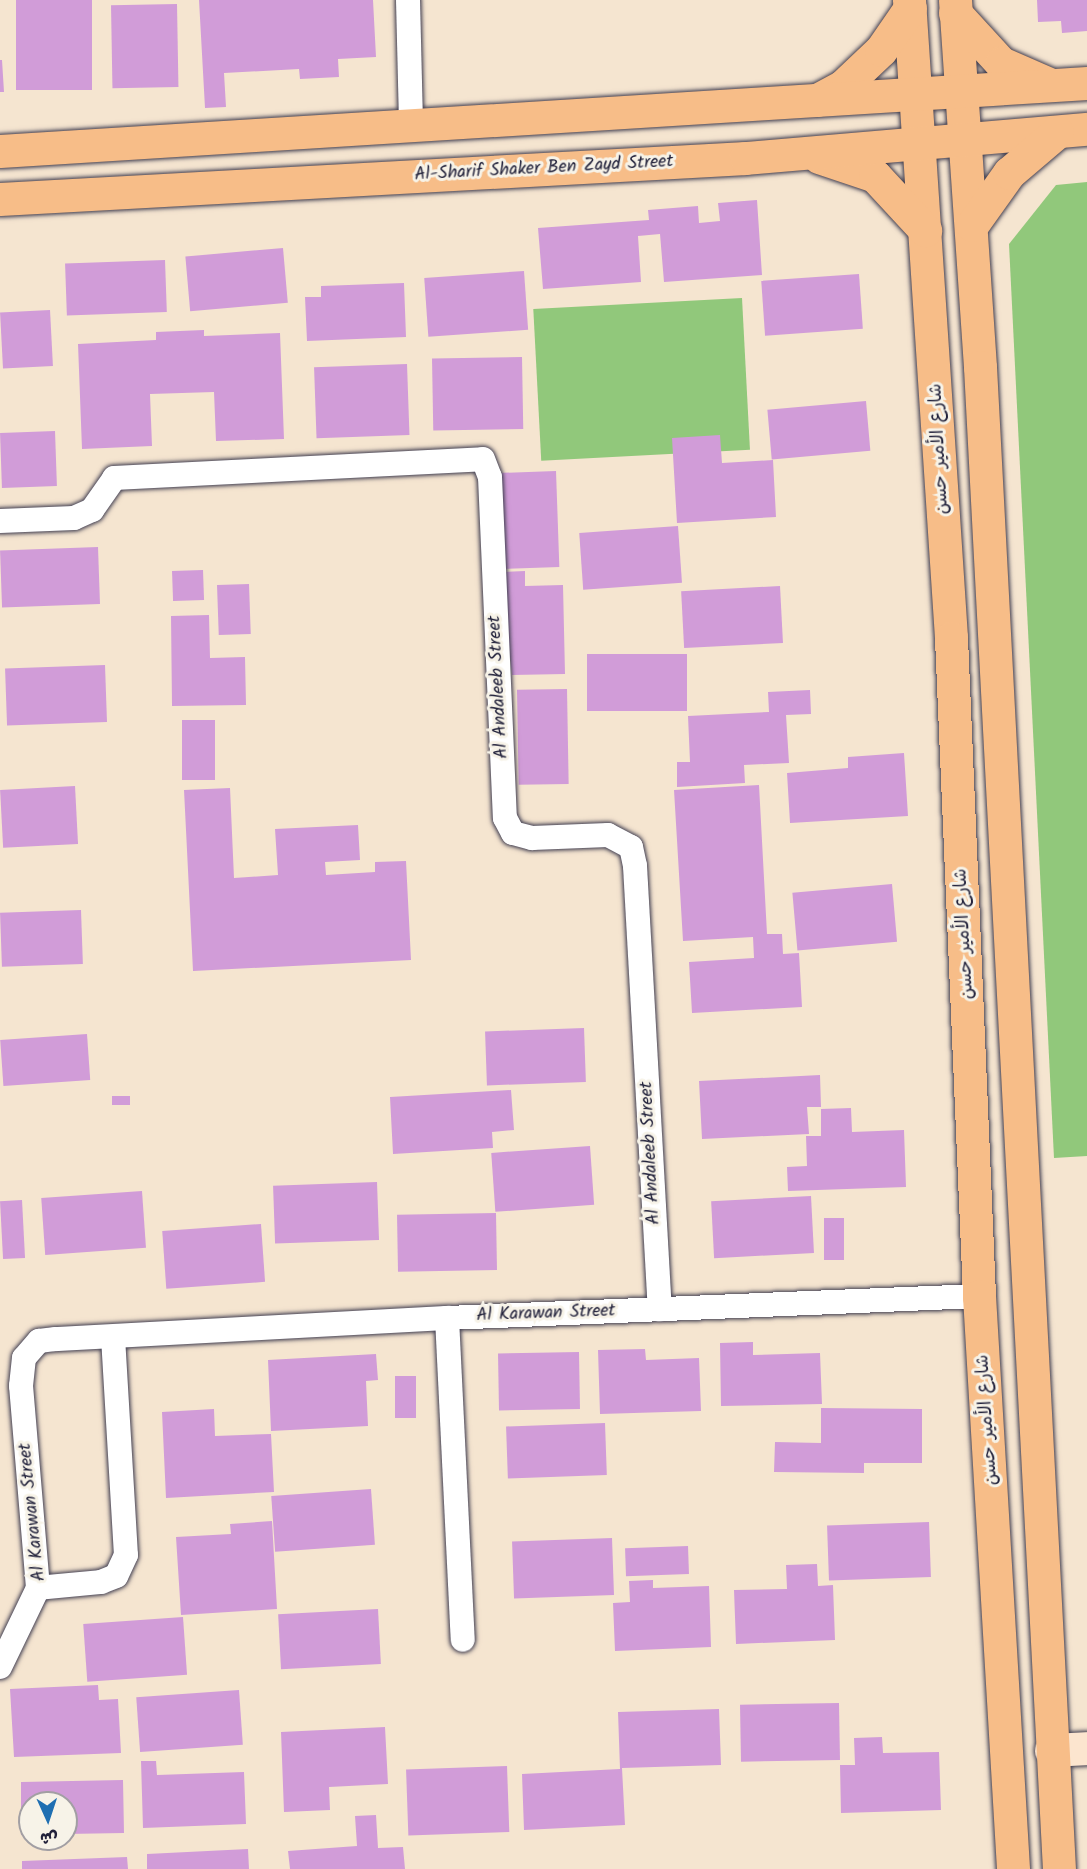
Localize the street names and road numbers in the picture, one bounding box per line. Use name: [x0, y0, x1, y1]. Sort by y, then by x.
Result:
street label: Al-Sharif Shaker Ben Zayd Street: [414, 151, 674, 187]
street label: شارع الأمير حسن: [926, 383, 954, 515]
street label: Al Andaleeb Street: [484, 615, 514, 759]
street label: شارع الأمير حسن: [951, 868, 979, 1000]
street label: Al Andaleeb Street: [636, 1081, 666, 1225]
street label: Al Karawan Street: [476, 1301, 616, 1327]
street label: شارع الأمير حسن: [973, 1354, 1003, 1486]
street label: Al Karawan Street: [15, 1442, 51, 1582]

